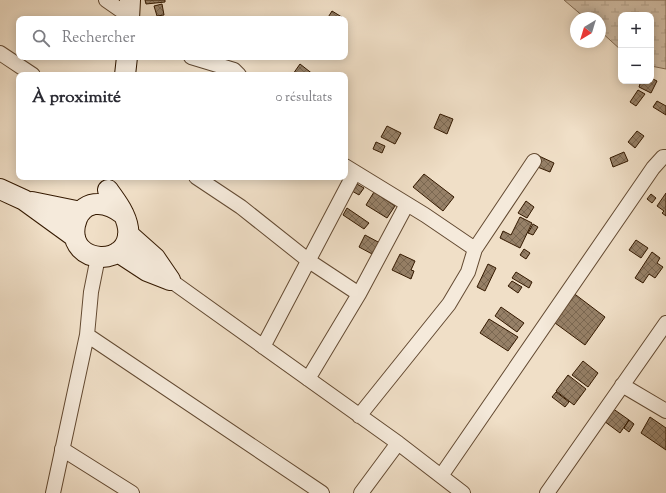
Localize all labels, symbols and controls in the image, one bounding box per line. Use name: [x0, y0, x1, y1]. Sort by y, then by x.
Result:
north arrow: [570, 12, 606, 48]
map controls: [618, 12, 654, 84]
button: +: [618, 12, 654, 48]
search box: [16, 16, 348, 60]
icon: search: [30, 27, 52, 49]
text: Rechercher: [62, 28, 135, 49]
button: −: [618, 48, 654, 84]
text: À proximité: [32, 86, 121, 110]
text: 0 résultats: [275, 89, 332, 107]

